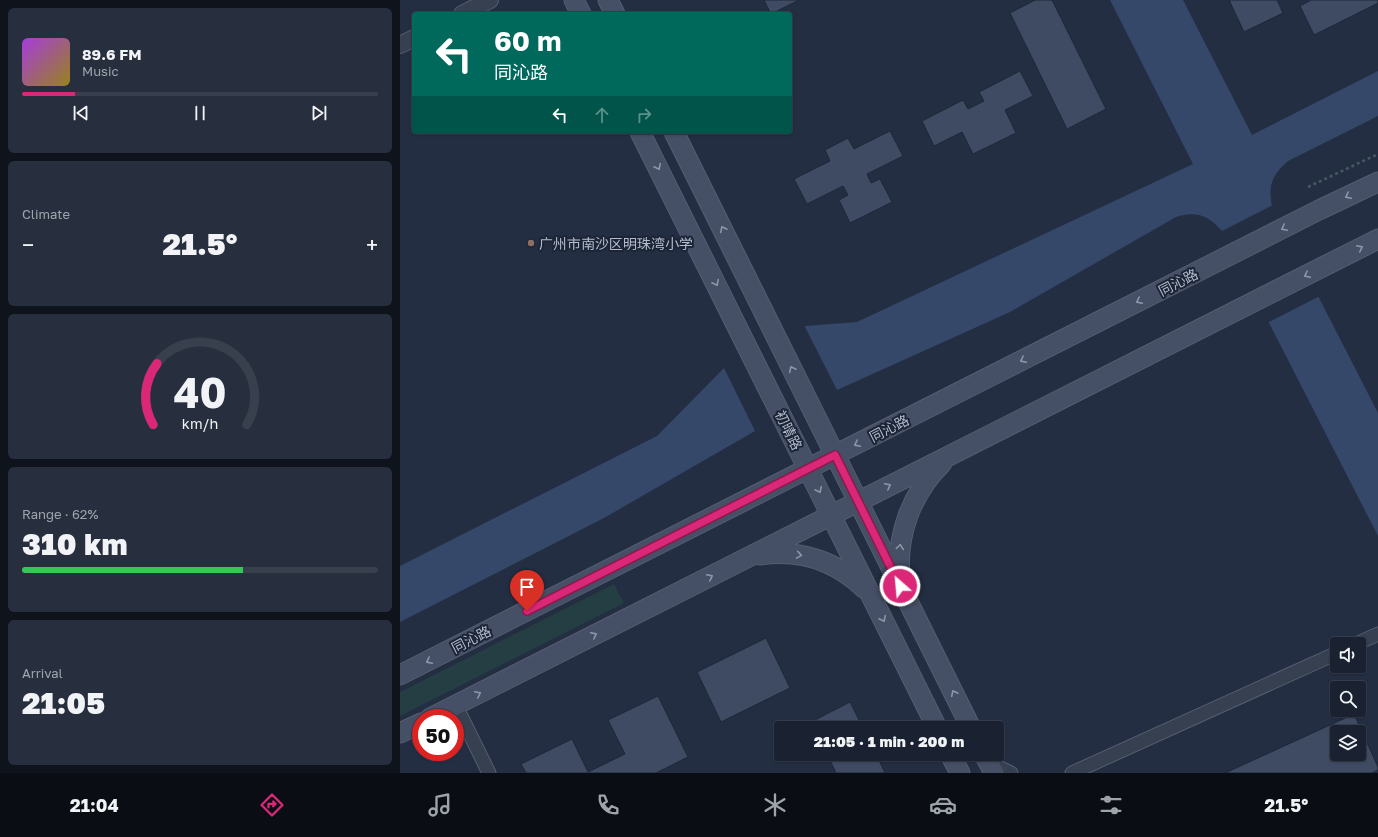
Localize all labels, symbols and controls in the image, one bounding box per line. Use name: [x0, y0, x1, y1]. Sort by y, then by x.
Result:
text: 60 m: [494, 24, 561, 57]
icon: left: [428, 28, 480, 80]
text: 89.6 FM: [82, 45, 141, 63]
text: 同沁路: [494, 61, 548, 83]
text: Music: [82, 63, 119, 79]
icon: previous: [70, 102, 92, 124]
icon: pause: [189, 102, 211, 124]
icon: next: [308, 102, 330, 124]
icon: left: [549, 104, 571, 126]
icon: ahead: [591, 104, 613, 126]
icon: right: [633, 104, 655, 126]
one-way arrow: [653, 163, 660, 170]
one-way arrow: [1345, 191, 1353, 199]
text: Climate: [22, 206, 70, 222]
one-way arrow: [1281, 223, 1288, 231]
text: 21.5°: [163, 226, 237, 262]
one-way arrow: [720, 226, 727, 233]
text: −: [22, 231, 34, 258]
text: +: [366, 231, 378, 258]
place label: 广州市南沙区明珠湾小学: [539, 235, 693, 252]
marker: 广州市南沙区明珠湾小学: [526, 238, 536, 248]
one-way arrow: [1356, 245, 1363, 253]
street label: 同沁路: [1155, 265, 1201, 299]
one-way arrow: [1304, 270, 1311, 277]
one-way arrow: [711, 279, 719, 286]
one-way arrow: [1136, 296, 1144, 304]
one-way arrow: [1020, 355, 1028, 363]
text: 40: [173, 366, 227, 416]
one-way arrow: [789, 366, 797, 373]
street label: 初晴路: [772, 407, 806, 453]
street label: 同沁路: [866, 411, 912, 445]
text: km/h: [182, 414, 218, 431]
one-way arrow: [854, 439, 862, 447]
one-way arrow: [884, 484, 891, 491]
one-way arrow: [814, 486, 821, 493]
text: Range · 62%: [22, 506, 98, 522]
text: 310 km: [22, 526, 127, 562]
one-way arrow: [895, 544, 904, 550]
one-way arrow: [796, 550, 802, 559]
position arrow: [879, 565, 921, 607]
pin: [510, 570, 544, 611]
one-way arrow: [706, 574, 713, 582]
icon: arrive: [516, 576, 538, 598]
one-way arrow: [878, 615, 886, 622]
street label: 同沁路: [448, 622, 494, 656]
one-way arrow: [590, 633, 597, 640]
map controls: [1330, 637, 1366, 761]
button: sound: [1330, 637, 1366, 673]
one-way arrow: [426, 656, 433, 663]
text: Arrival: [22, 665, 63, 681]
button: search: [1330, 681, 1366, 717]
text: 21:05: [22, 685, 105, 721]
one-way arrow: [951, 690, 959, 697]
one-way arrow: [474, 691, 481, 699]
speed limit sign: 50: [412, 709, 464, 761]
button: layers: [1330, 725, 1366, 761]
text: 21:05 · 1 min · 200 m: [814, 732, 964, 750]
icon: directions: [258, 791, 286, 819]
icon: music: [426, 791, 454, 819]
icon: phone: [594, 791, 622, 819]
icon: climate: [761, 791, 789, 819]
icon: car: [929, 791, 957, 819]
icon: filters: [1097, 791, 1125, 819]
text: 21:04: [70, 794, 119, 816]
text: 21.5°: [1264, 794, 1308, 816]

